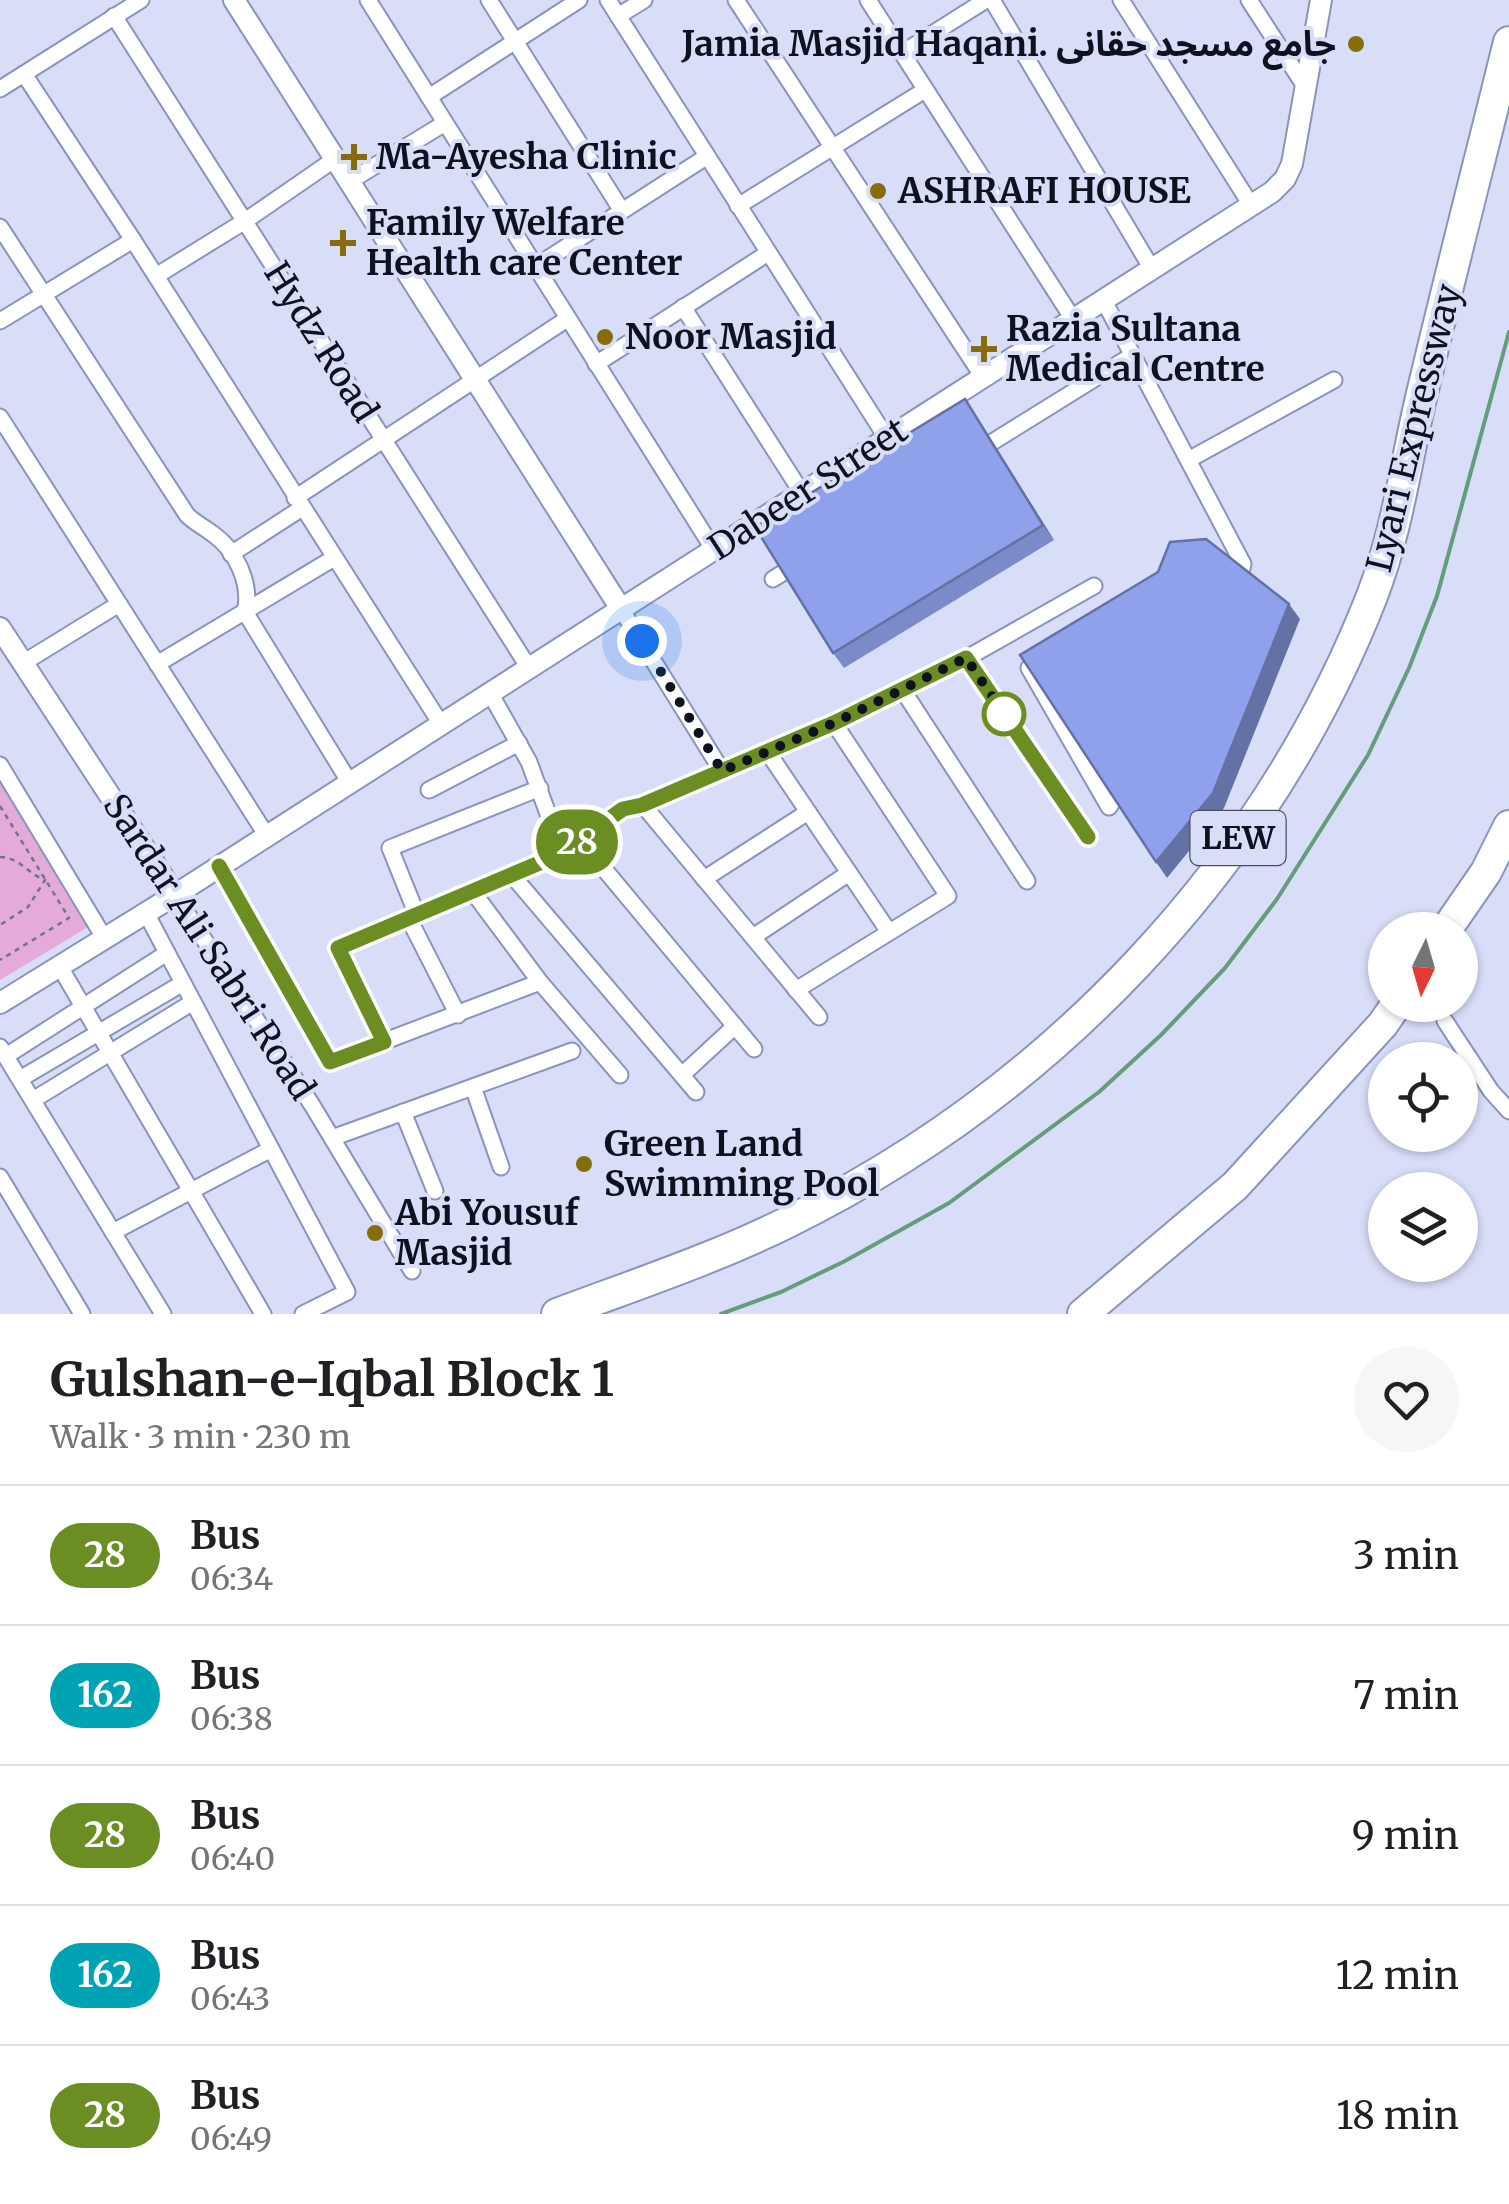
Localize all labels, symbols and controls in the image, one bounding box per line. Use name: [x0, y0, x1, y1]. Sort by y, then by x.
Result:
place label: Jamia Masjid Haqani. جامع مسجد حقانی: [681, 22, 1336, 70]
marker: Jamia Masjid Haqani. جامع مسجد حقانی: [1345, 33, 1367, 55]
place label: Ma-Ayesha Clinic: [376, 135, 677, 179]
marker: Ma-Ayesha Clinic: [341, 144, 367, 170]
place label: ASHRAFI HOUSE: [897, 169, 1191, 213]
marker: ASHRAFI HOUSE: [867, 180, 889, 202]
place label: Family Welfare Health care Center: [366, 201, 683, 285]
marker: Family Welfare Health care Center: [330, 230, 356, 256]
street label: Hydz Road: [255, 254, 387, 430]
street label: Lyari Expressway: [1357, 279, 1471, 576]
place label: Razia Sultana Medical Centre: [1006, 307, 1265, 391]
place label: Noor Masjid: [625, 315, 837, 359]
marker: Noor Masjid: [594, 326, 616, 348]
marker: Razia Sultana Medical Centre: [971, 336, 997, 362]
street label: Dabeer Street: [700, 408, 916, 570]
your location: [617, 616, 667, 666]
unlabelled marker: [983, 693, 1025, 735]
street label: Sardar Ali Sabri Road: [94, 786, 324, 1108]
line badge: 28: [532, 810, 622, 874]
road number: LEW: [1190, 811, 1286, 865]
text: 28: [556, 820, 598, 864]
north arrow: [1368, 912, 1478, 1022]
map controls: [1368, 912, 1478, 1282]
button: locate: [1368, 1042, 1478, 1152]
place label: Green Land Swimming Pool: [604, 1122, 879, 1206]
marker: Green Land Swimming Pool: [573, 1153, 595, 1175]
button: layers: [1368, 1172, 1478, 1282]
place label: Abi Yousuf Masjid: [394, 1191, 580, 1275]
marker: Abi Yousuf Masjid: [364, 1222, 386, 1244]
button: heart: [1354, 1347, 1459, 1452]
text: Gulshan-e-Iqbal Block 1: [50, 1349, 614, 1409]
text: Walk · 3 min · 230 m: [50, 1417, 351, 1457]
text: Bus: [190, 1512, 260, 1559]
text: 3 min: [1353, 1532, 1459, 1579]
text: 28: [84, 1533, 126, 1577]
text: 06:34: [190, 1559, 273, 1599]
text: Bus: [190, 1652, 260, 1699]
text: 7 min: [1353, 1672, 1459, 1719]
text: 162: [77, 1673, 133, 1717]
text: 06:38: [190, 1699, 273, 1739]
text: Bus: [190, 1792, 260, 1839]
text: 9 min: [1352, 1812, 1459, 1859]
text: 28: [84, 1813, 126, 1857]
text: 06:40: [190, 1839, 275, 1879]
text: Bus: [190, 1932, 260, 1979]
text: 12 min: [1336, 1952, 1459, 1999]
text: 162: [77, 1953, 133, 1997]
text: 06:43: [190, 1979, 270, 2019]
text: Bus: [190, 2072, 260, 2119]
text: 18 min: [1336, 2092, 1459, 2139]
text: 28: [84, 2093, 126, 2137]
text: 06:49: [190, 2119, 272, 2159]

